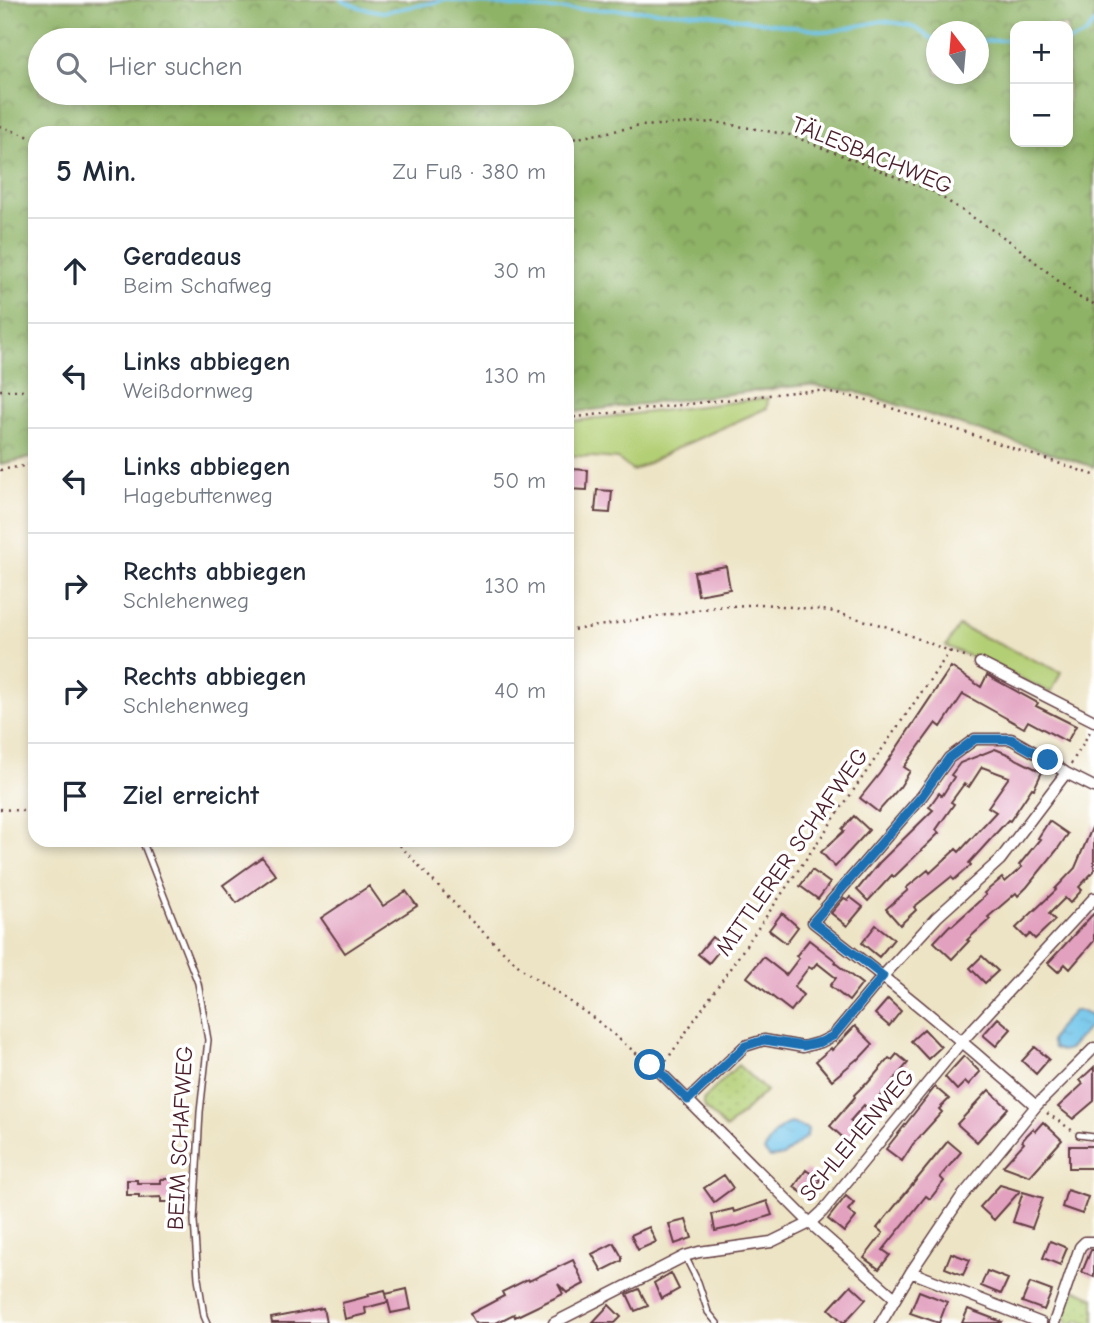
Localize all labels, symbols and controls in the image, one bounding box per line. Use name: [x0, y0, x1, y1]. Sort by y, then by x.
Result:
north arrow: [926, 21, 989, 84]
map controls: [1010, 21, 1073, 147]
button: +: [1010, 21, 1073, 84]
search box: [28, 28, 574, 105]
icon: search: [52, 48, 90, 86]
text: Hier suchen: [108, 52, 243, 82]
button: −: [1010, 84, 1073, 147]
street label: TÄLESBACHWEG: [788, 111, 956, 199]
text: 5 Min.: [56, 154, 136, 189]
text: Zu Fuß · 380 m: [392, 158, 546, 185]
text: Geradeaus: [123, 242, 241, 272]
icon: ahead: [56, 252, 94, 290]
text: 30 m: [494, 257, 546, 284]
text: Beim Schafweg: [123, 272, 272, 299]
text: Links abbiegen: [123, 347, 290, 377]
icon: left: [56, 357, 94, 395]
text: 130 m: [485, 362, 546, 389]
text: Weißdornweg: [123, 377, 253, 404]
text: Links abbiegen: [123, 452, 290, 482]
icon: left: [56, 462, 94, 500]
text: 50 m: [493, 467, 546, 494]
text: Hagebuttenweg: [123, 482, 273, 509]
text: Rechts abbiegen: [123, 557, 306, 587]
icon: right: [56, 567, 94, 605]
text: 130 m: [485, 572, 546, 599]
text: Schlehenweg: [123, 587, 249, 614]
text: Rechts abbiegen: [123, 662, 306, 692]
icon: right: [56, 672, 94, 710]
text: 40 m: [494, 677, 546, 704]
text: Schlehenweg: [123, 692, 249, 719]
street label: MITTLERER SCHAFWEG: [710, 743, 874, 961]
route end: [1032, 744, 1063, 775]
icon: arrive: [56, 777, 94, 815]
text: Ziel erreicht: [123, 781, 259, 811]
street label: BEIM SCHAFWEG: [162, 1045, 198, 1231]
route start: [634, 1049, 665, 1080]
street label: SCHLEHENWEG: [794, 1063, 920, 1207]

